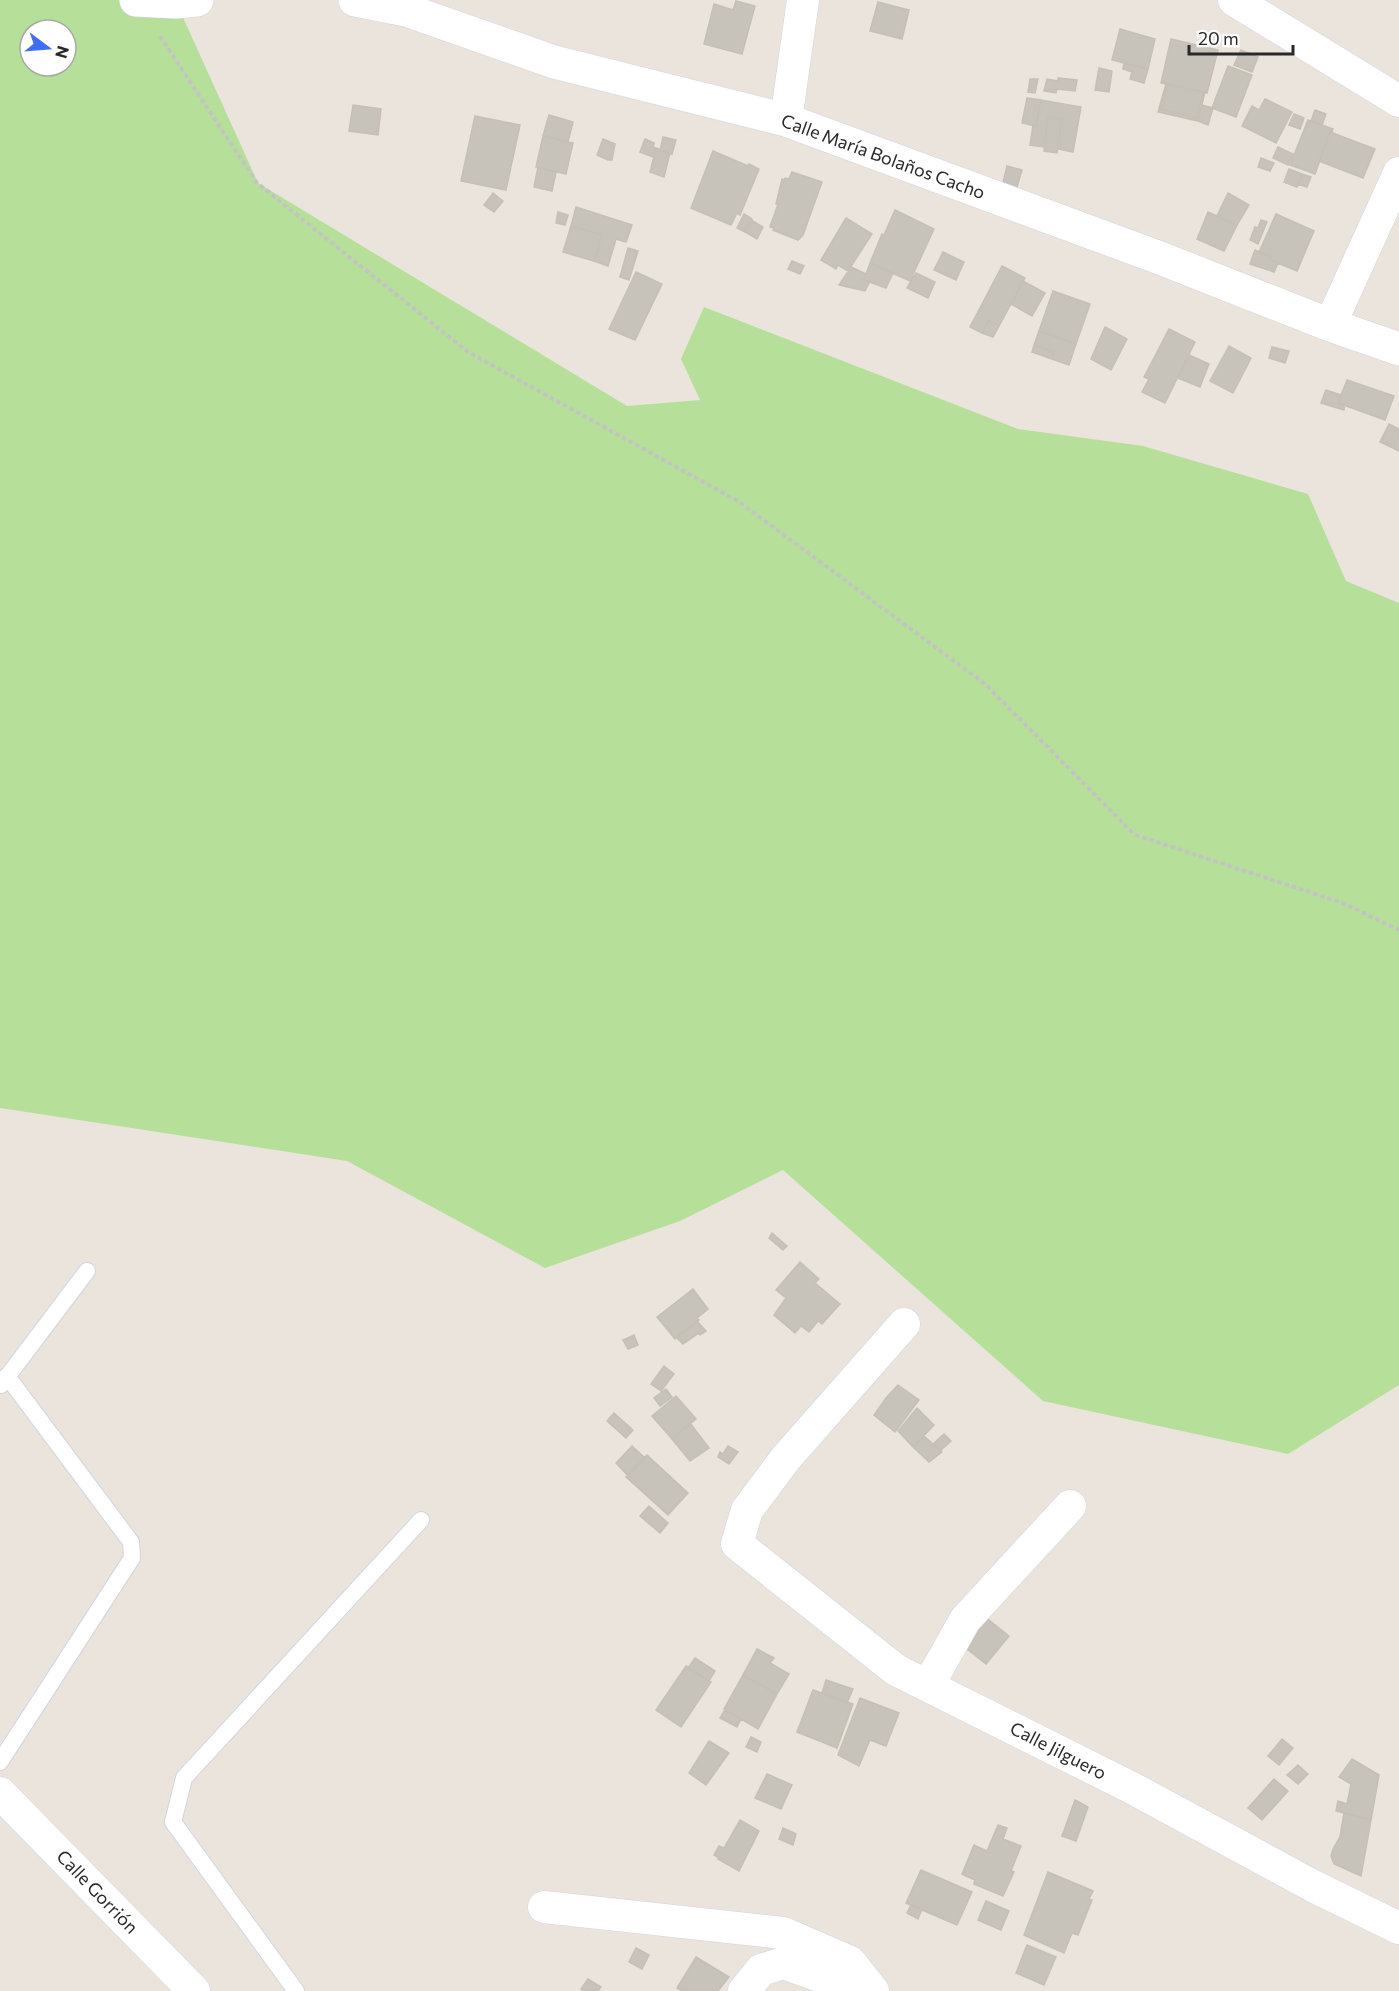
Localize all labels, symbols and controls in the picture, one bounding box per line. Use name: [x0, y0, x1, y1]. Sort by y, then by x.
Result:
north arrow: [18, 18, 78, 78]
scale bar: [1189, 18, 1292, 56]
text: 20 m: [1198, 27, 1239, 49]
text: N: [52, 44, 74, 61]
street label: Calle María Bolaños Cacho: [778, 109, 988, 203]
street label: Calle Jilguero: [1007, 1716, 1110, 1784]
street label: Calle Gorrión: [52, 1845, 143, 1938]

